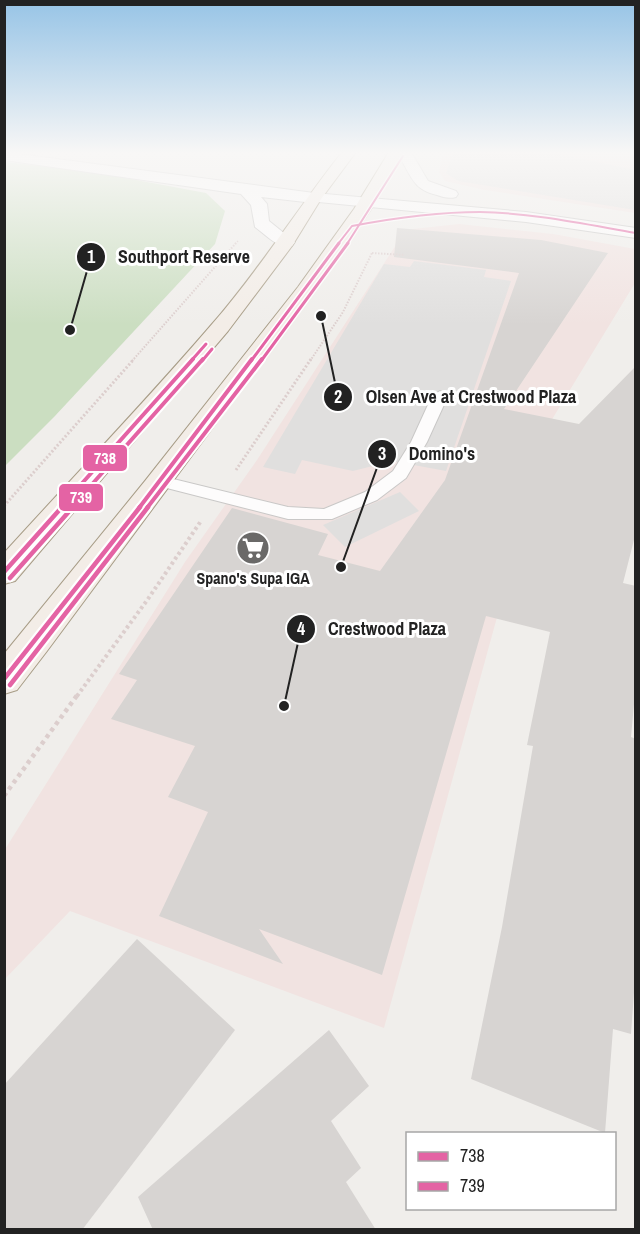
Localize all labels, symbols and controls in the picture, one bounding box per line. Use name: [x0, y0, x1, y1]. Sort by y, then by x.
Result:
callout: Southport Reserve: [76, 239, 262, 275]
text: 1: [87, 244, 96, 269]
text: Southport Reserve: [118, 244, 250, 269]
callout: Olsen Ave at Crestwood Plaza: [323, 379, 588, 415]
text: 2: [334, 384, 342, 409]
text: Olsen Ave at Crestwood Plaza: [366, 384, 577, 409]
callout: Domino's: [367, 436, 487, 472]
text: 3: [378, 441, 386, 466]
text: Domino's: [409, 441, 475, 466]
line badge: 738: [82, 444, 128, 472]
text: 738: [94, 447, 116, 469]
line badge: 739: [58, 483, 104, 512]
text: 739: [70, 486, 92, 508]
supermarket icon: Spano's Supa IGA: [235, 530, 271, 566]
place label: Spano's Supa IGA: [196, 567, 310, 589]
callout: Crestwood Plaza: [286, 611, 458, 647]
text: 4: [297, 616, 306, 641]
text: Crestwood Plaza: [328, 616, 447, 641]
legend: [406, 1132, 616, 1210]
text: 738: [460, 1143, 485, 1168]
text: 739: [460, 1173, 485, 1198]

